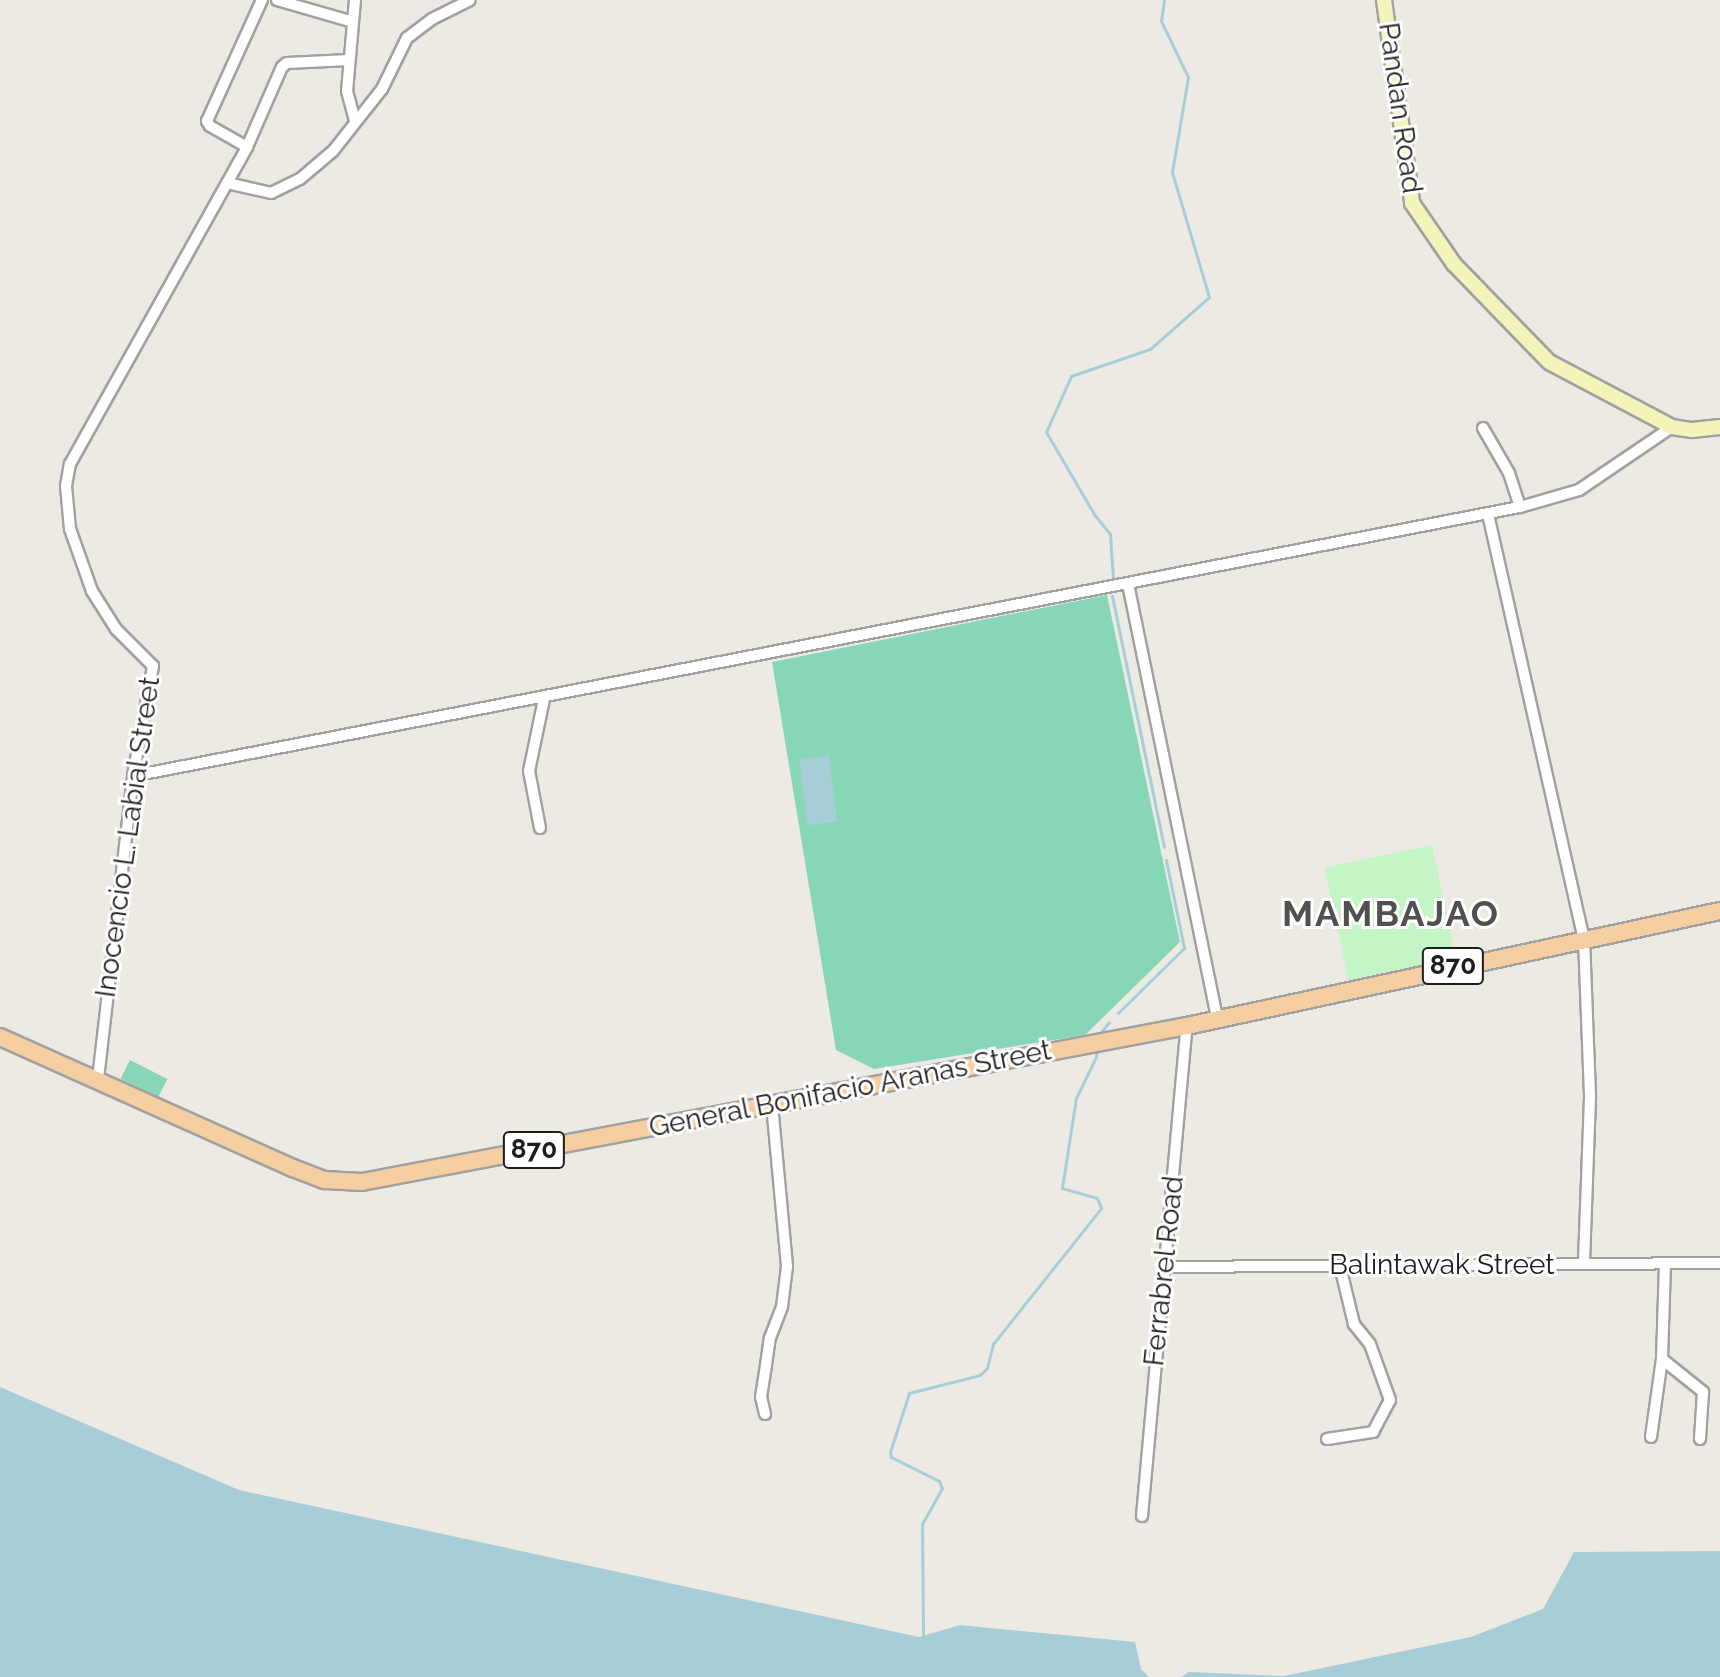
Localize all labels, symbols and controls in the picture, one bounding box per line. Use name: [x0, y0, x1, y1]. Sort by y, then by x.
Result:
street label: Pandan Road: [1371, 20, 1429, 196]
street label: Inocencio L. Labial Street: [89, 674, 167, 1000]
district label: MAMBAJAO: [1282, 892, 1500, 936]
road number: 870: [1421, 944, 1485, 988]
street label: General Bonifacio Aranas Street: [645, 1033, 1055, 1145]
road number: 870: [502, 1128, 566, 1172]
street label: Ferrabrel Road: [1137, 1174, 1191, 1368]
street label: Balintawak Street: [1329, 1248, 1555, 1282]

